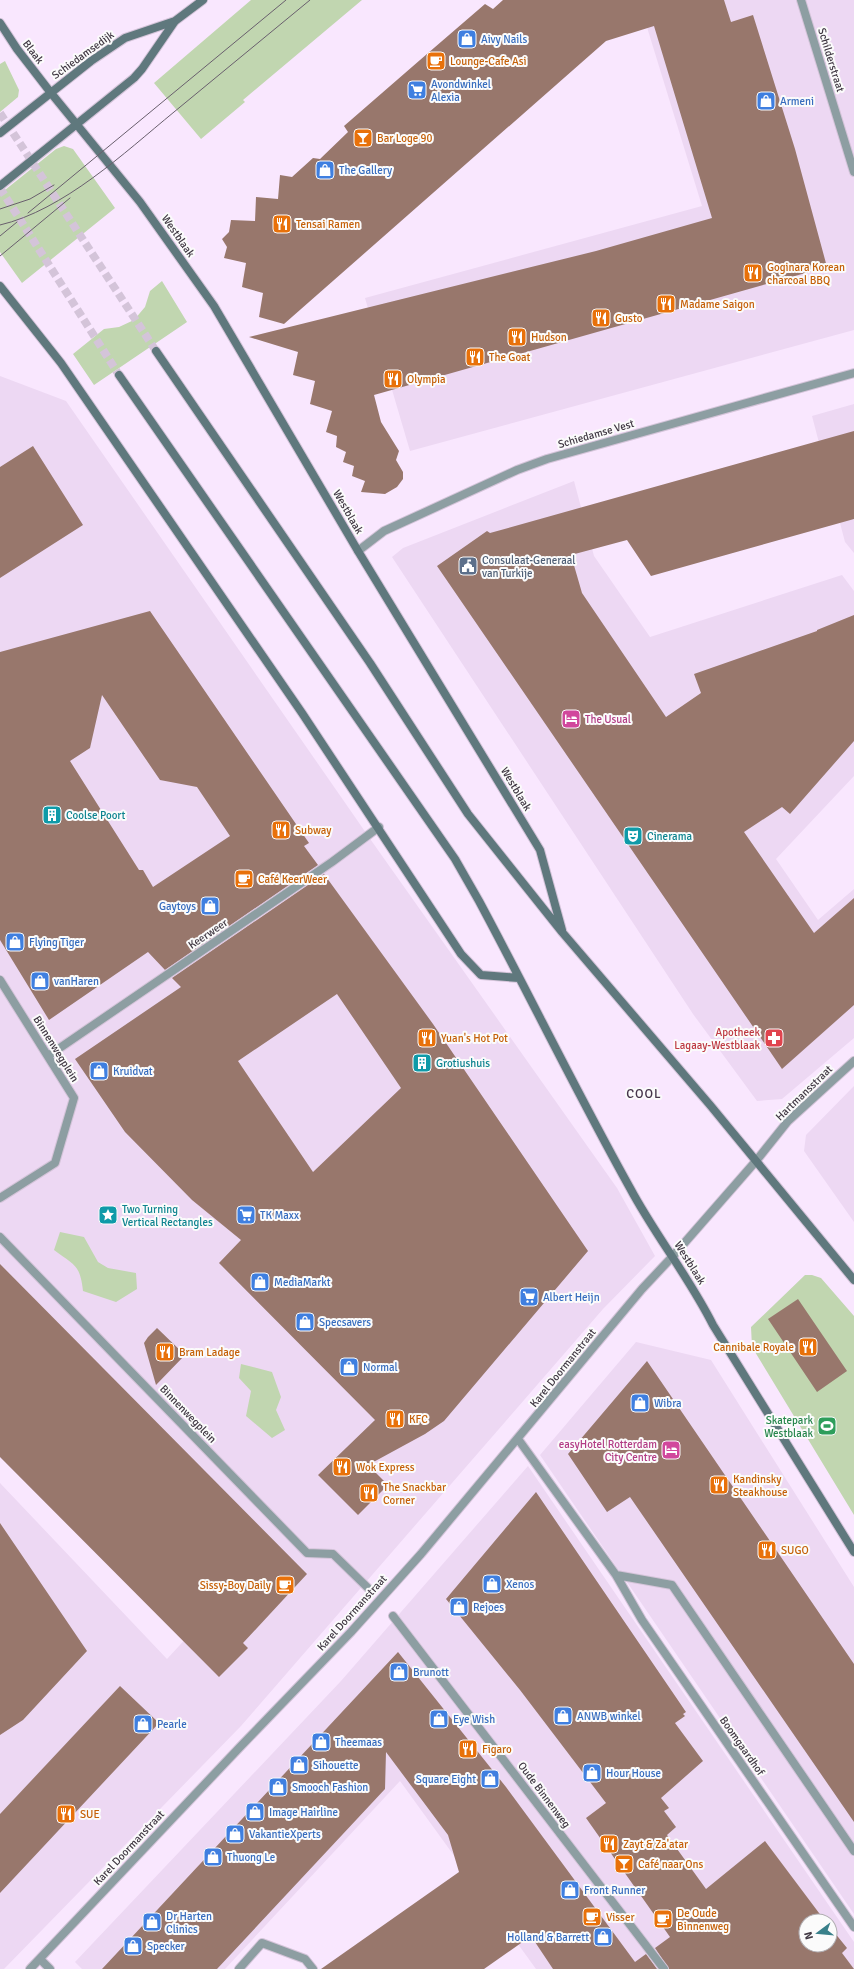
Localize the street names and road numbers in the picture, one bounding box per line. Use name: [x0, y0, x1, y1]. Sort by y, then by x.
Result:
street label: Schilderstraat: [815, 26, 847, 94]
street label: Schiedamsedijk: [49, 28, 117, 82]
street label: Blaak: [20, 37, 46, 67]
street label: Westblaak: [159, 212, 198, 260]
street label: Schiedamse Vest: [556, 417, 636, 451]
street label: Westblaak: [330, 488, 366, 537]
street label: Westblaak: [498, 765, 534, 814]
street label: Keerweer: [186, 916, 230, 952]
street label: Binnenwegplein: [30, 1014, 82, 1084]
street label: Hartmansstraat: [773, 1063, 835, 1123]
street label: Westblaak: [672, 1239, 709, 1288]
street label: Karel Doormanstraat: [527, 1326, 599, 1410]
street label: Binnenwegplein: [157, 1382, 219, 1446]
street label: Karel Doormanstraat: [315, 1572, 390, 1654]
street label: Boomgaardhof: [717, 1714, 768, 1779]
street label: Oude Binnenweg: [515, 1759, 573, 1831]
street label: Karel Doormanstraat: [91, 1808, 167, 1888]

